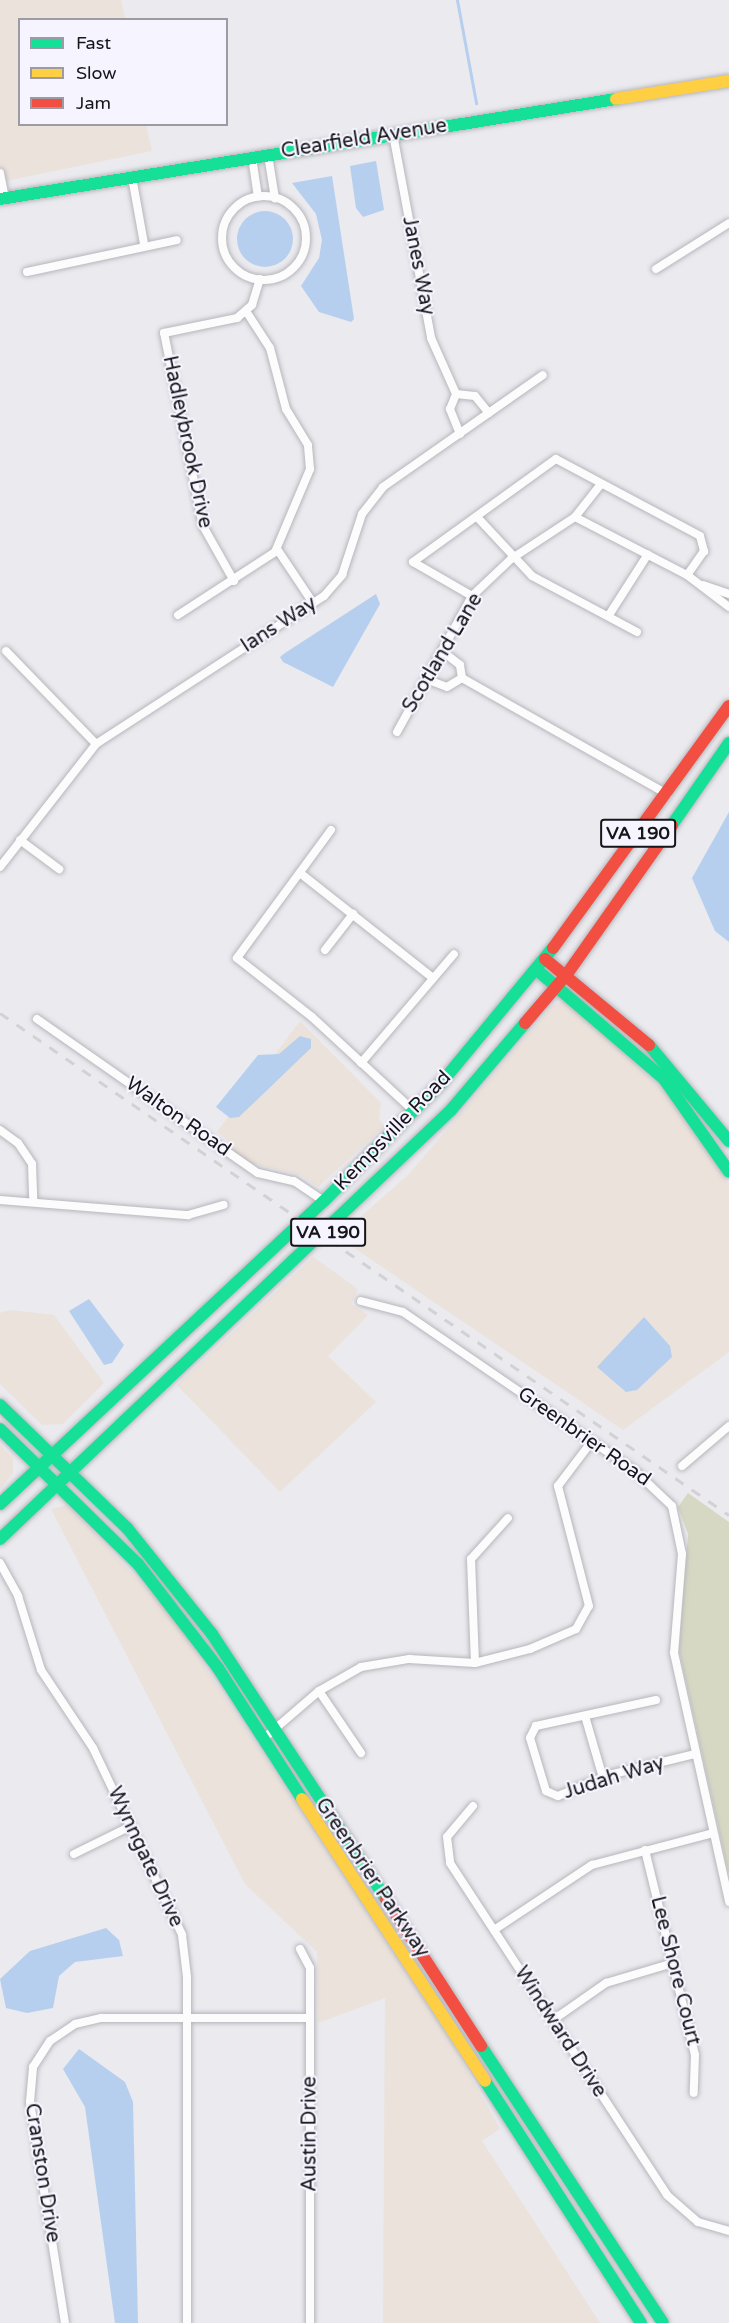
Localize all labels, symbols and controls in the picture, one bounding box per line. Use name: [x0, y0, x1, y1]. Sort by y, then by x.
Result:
legend: [18, 18, 228, 126]
text: Fast: [76, 32, 111, 54]
text: Slow: [76, 62, 117, 84]
text: Jam: [76, 92, 111, 114]
street label: Clearfield Avenue: [279, 114, 449, 164]
street label: Janes Way: [397, 215, 439, 317]
street label: Hadleybrook Drive: [157, 354, 217, 530]
street label: Scotland Lane: [398, 589, 488, 717]
street label: Ians Way: [237, 592, 321, 658]
road number: VA 190: [599, 818, 677, 848]
street label: Kempsville Road: [330, 1066, 456, 1196]
street label: Walton Road: [121, 1072, 235, 1162]
road number: VA 190: [289, 1217, 367, 1247]
street label: Greenbrier Road: [513, 1382, 655, 1492]
street label: Judah Way: [561, 1751, 667, 1805]
street label: Wynngate Drive: [102, 1783, 188, 1931]
street label: Greenbrier Parkway: [310, 1794, 434, 1962]
street label: Lee Shore Court: [645, 1894, 705, 2048]
street label: Windward Drive: [509, 1962, 611, 2102]
street label: Austin Drive: [298, 2076, 322, 2192]
street label: Cranston Drive: [19, 2102, 65, 2244]

